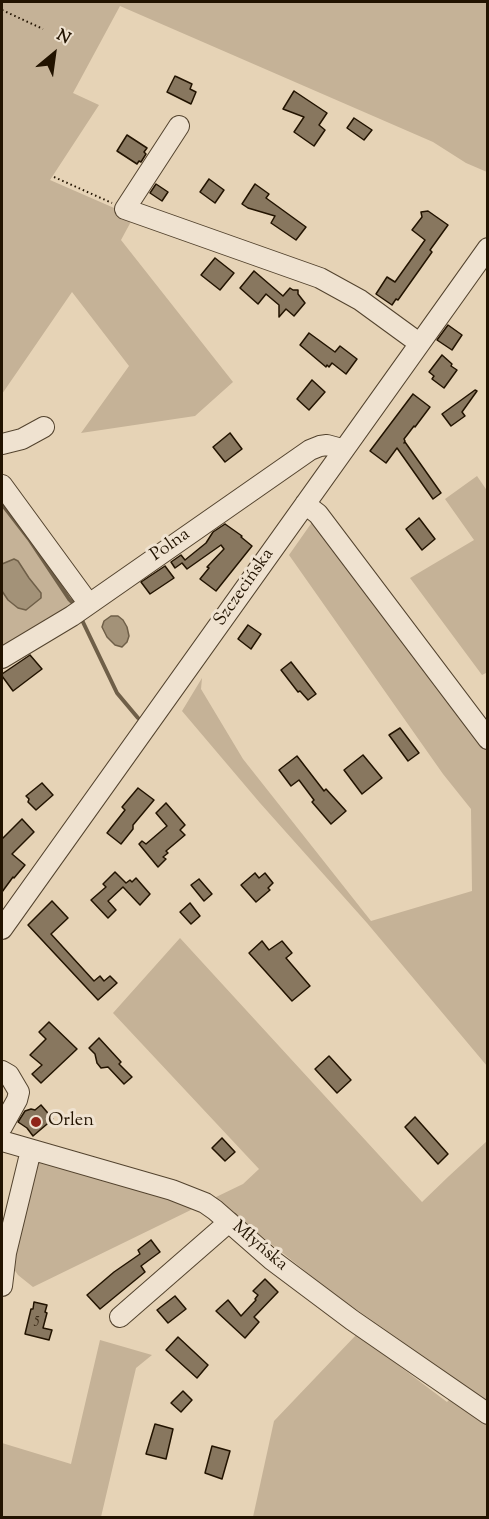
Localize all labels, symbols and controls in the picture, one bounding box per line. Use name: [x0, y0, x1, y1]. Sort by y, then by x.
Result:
north arrow: [24, 24, 84, 84]
text: N: [52, 25, 74, 51]
street label: Polna: [147, 525, 195, 567]
street label: Szczecińska: [210, 545, 280, 631]
place label: Orlen: [48, 1111, 94, 1133]
marker: Orlen: [29, 1115, 43, 1129]
street label: Młyńska: [227, 1217, 291, 1277]
house number: 5: [34, 1311, 40, 1329]

